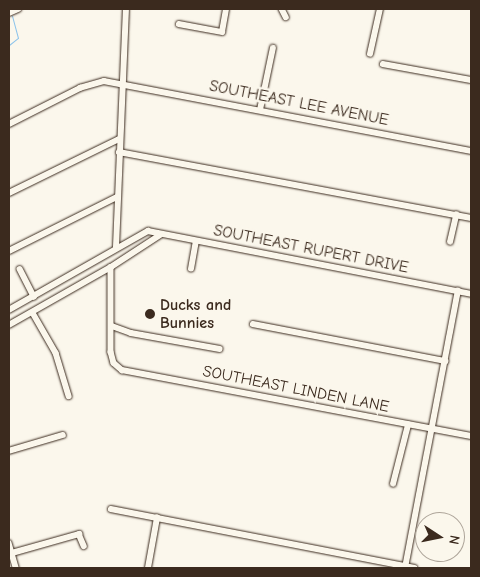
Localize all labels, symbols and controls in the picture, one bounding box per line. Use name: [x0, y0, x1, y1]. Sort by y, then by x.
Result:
street label: SOUTHEAST LEE AVENUE: [208, 76, 390, 130]
street label: SOUTHEAST RUPERT DRIVE: [212, 221, 410, 277]
place label: Ducks and Bunnies: [160, 295, 231, 333]
marker: Ducks and Bunnies: [144, 308, 156, 320]
street label: SOUTHEAST LINDEN LANE: [201, 362, 391, 416]
north arrow: [415, 512, 465, 562]
text: N: [445, 534, 463, 546]

